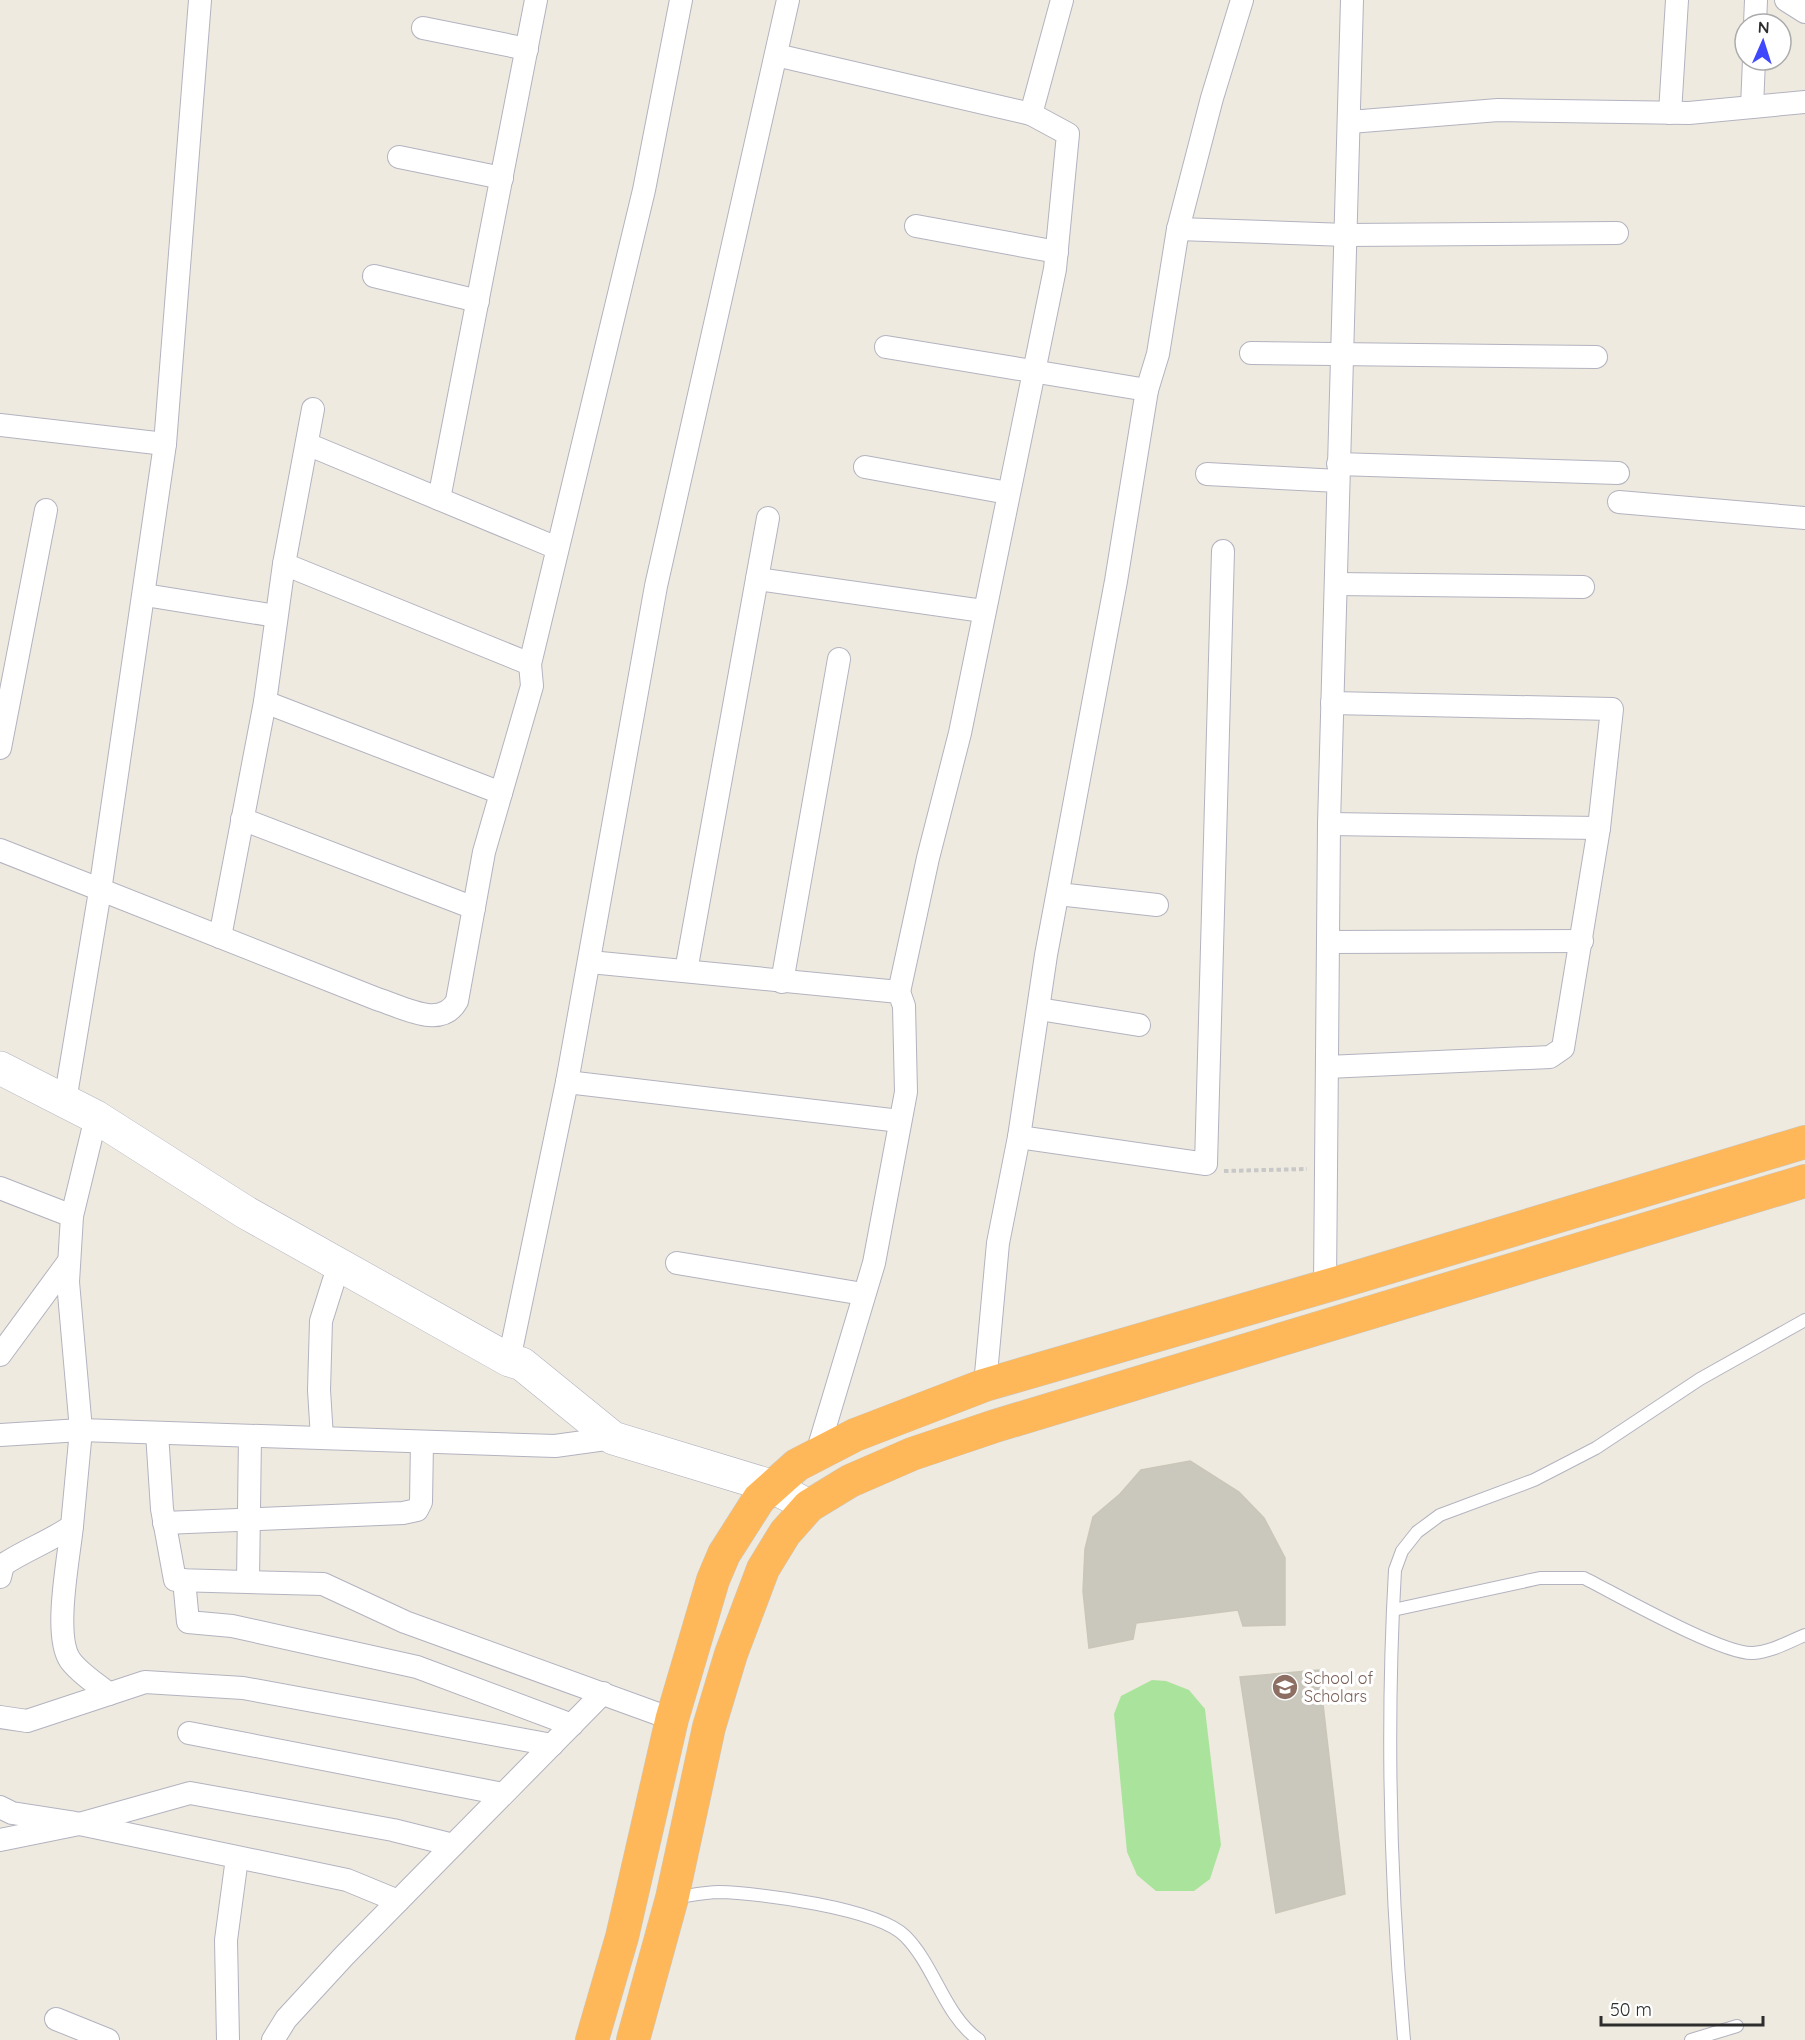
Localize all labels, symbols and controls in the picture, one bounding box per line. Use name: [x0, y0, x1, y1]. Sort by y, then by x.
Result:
north arrow: [1733, 12, 1793, 72]
text: N: [1757, 17, 1770, 37]
place label: School of Scholars: [1304, 1668, 1373, 1706]
school or university icon: School of Scholars: [1270, 1672, 1300, 1702]
scale bar: [1601, 1989, 1763, 2027]
text: 50 m: [1610, 1998, 1652, 2021]

